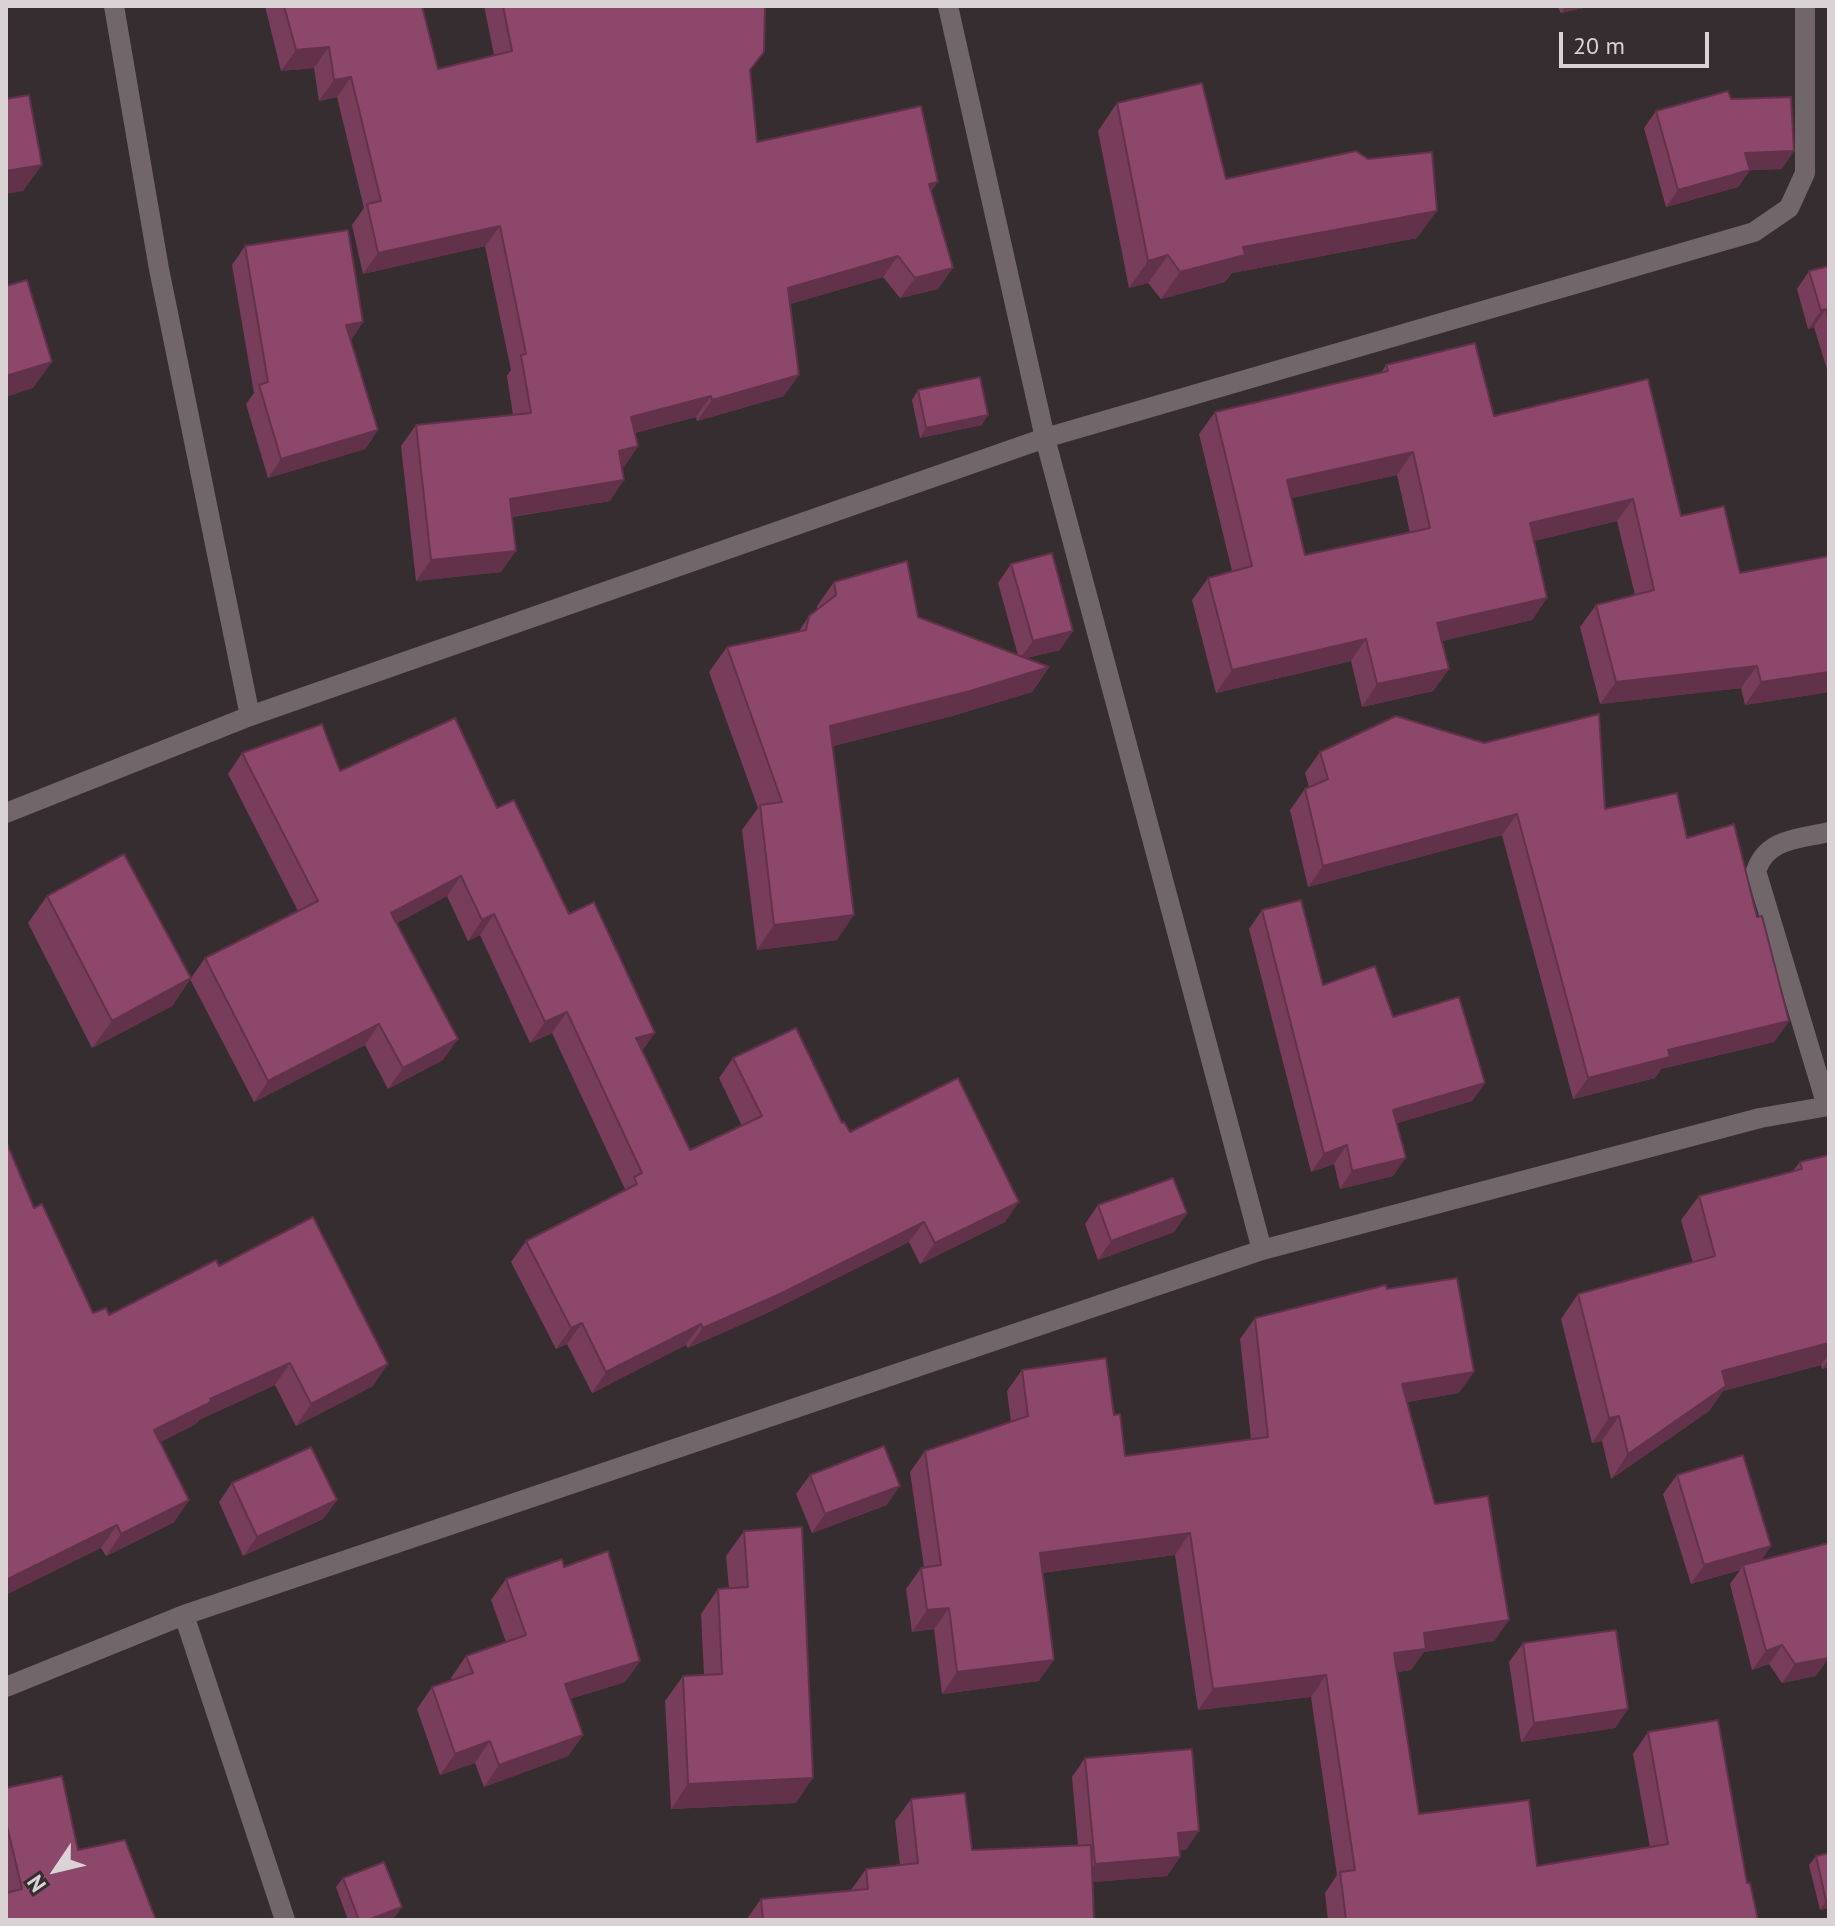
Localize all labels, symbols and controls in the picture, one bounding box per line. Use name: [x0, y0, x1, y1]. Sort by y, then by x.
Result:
scale bar: [1563, 16, 1713, 66]
text: 20 m: [1573, 30, 1625, 61]
north arrow: [16, 1830, 96, 1910]
text: N: [21, 1870, 52, 1898]

